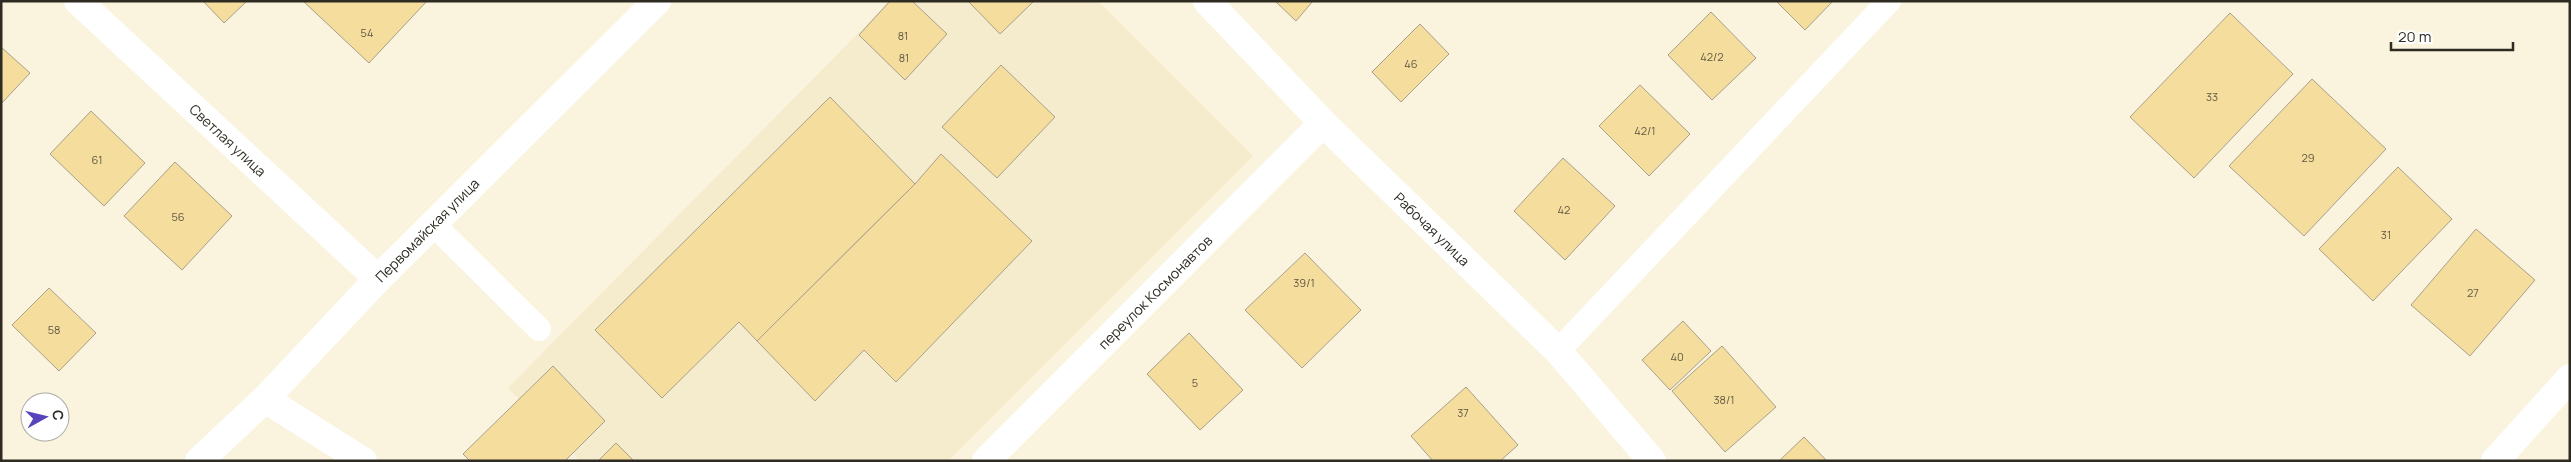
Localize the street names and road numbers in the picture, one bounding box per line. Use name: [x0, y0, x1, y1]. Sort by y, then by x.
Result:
street label: Светлая улица: [186, 99, 270, 181]
street label: Первомайская улица: [371, 174, 483, 286]
street label: Рабочая улица: [1390, 188, 1474, 270]
street label: переулок Космонавтов: [1094, 231, 1216, 353]

